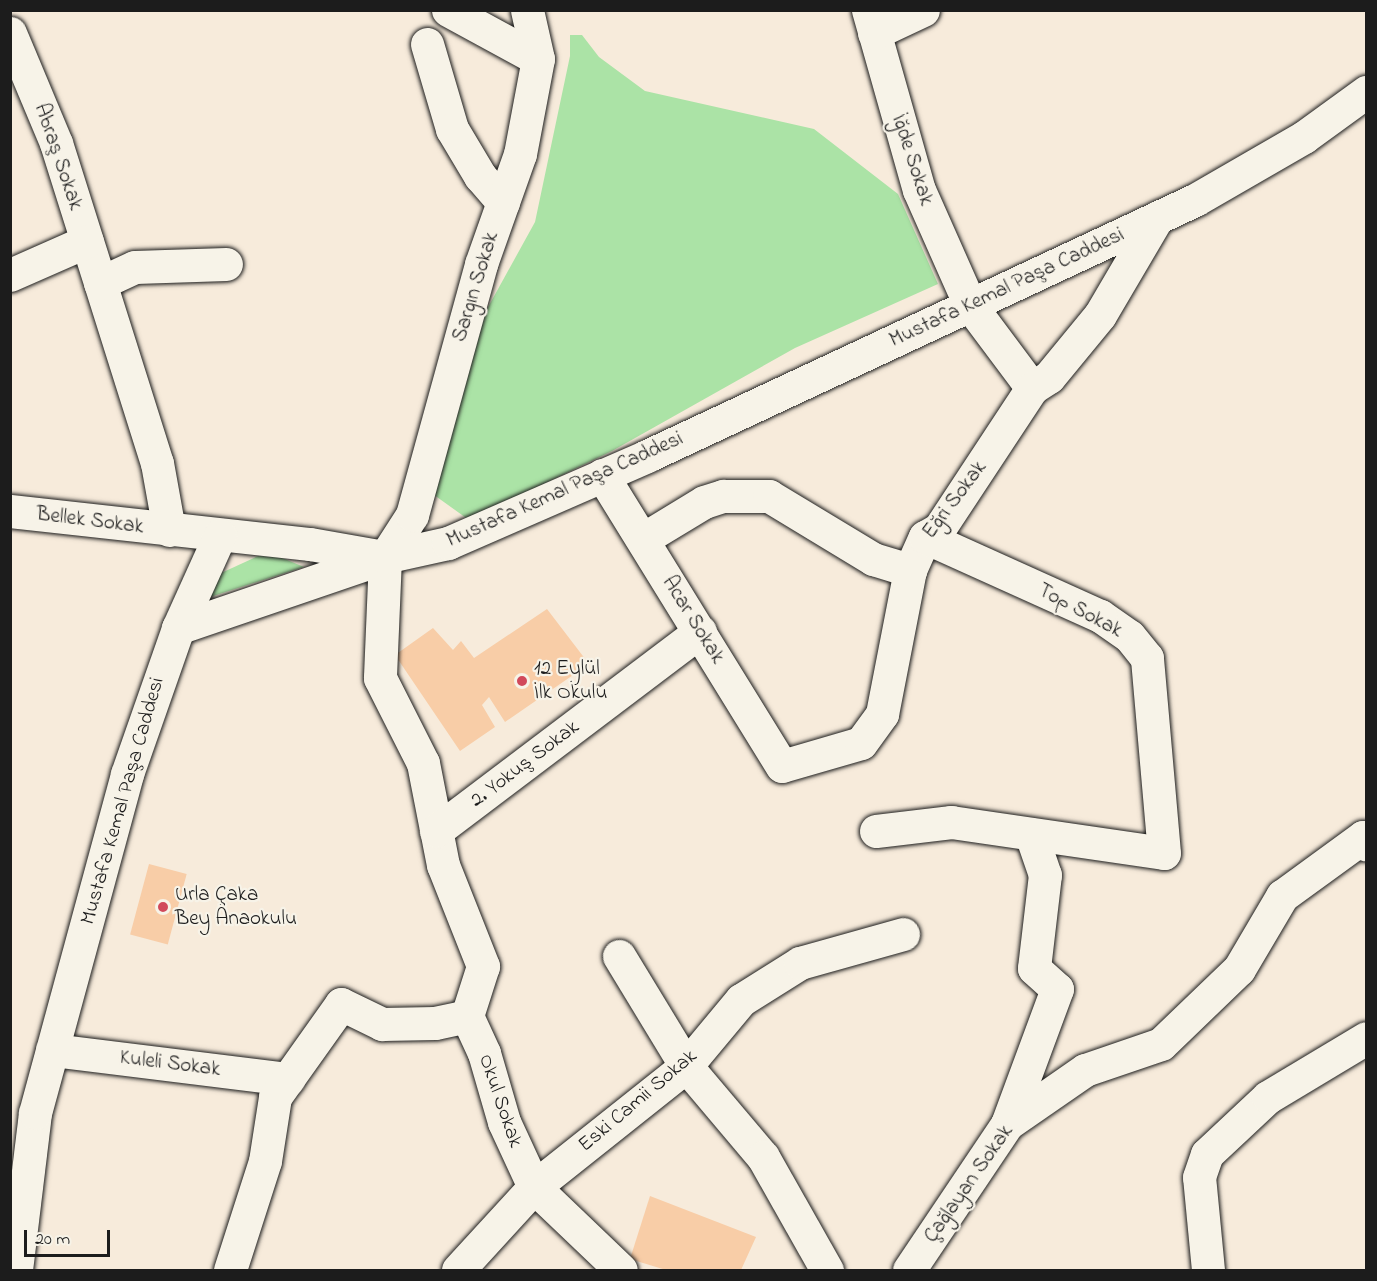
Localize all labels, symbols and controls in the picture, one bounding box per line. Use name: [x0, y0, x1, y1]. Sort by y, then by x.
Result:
street label: Abraş Sokak: [28, 100, 88, 214]
street label: İğde Sokak: [885, 111, 939, 209]
street label: Mustafa Kemal Paşa Caddesi: [886, 222, 1128, 354]
street label: Sargın Sokak: [447, 229, 505, 345]
street label: Mustafa Kemal Paşa Caddesi: [443, 426, 687, 554]
street label: Eğri Sokak: [917, 456, 993, 544]
street label: Bellek Sokak: [35, 502, 145, 540]
street label: Acar Sokak: [656, 571, 730, 669]
street label: Top Sokak: [1033, 578, 1127, 644]
place label: 12 Eylül İlk Okulu: [534, 656, 607, 706]
street label: Mustafa Kemal Paşa Caddesi: [76, 674, 170, 928]
marker: 12 Eylül İlk Okulu: [515, 674, 529, 688]
street label: 2. Yokuş Sokak: [466, 715, 584, 813]
place label: Urla Çaka Bey Anaokulu: [175, 882, 297, 932]
marker: Urla Çaka Bey Anaokulu: [156, 900, 170, 914]
street label: Eski Camii Sokak: [574, 1044, 702, 1158]
street label: Kuleli Sokak: [118, 1045, 222, 1083]
street label: Okul Sokak: [472, 1051, 528, 1151]
street label: Çağlayan Sokak: [919, 1120, 1019, 1248]
scale bar: [27, 1218, 112, 1256]
text: 20 m: [35, 1227, 70, 1253]

